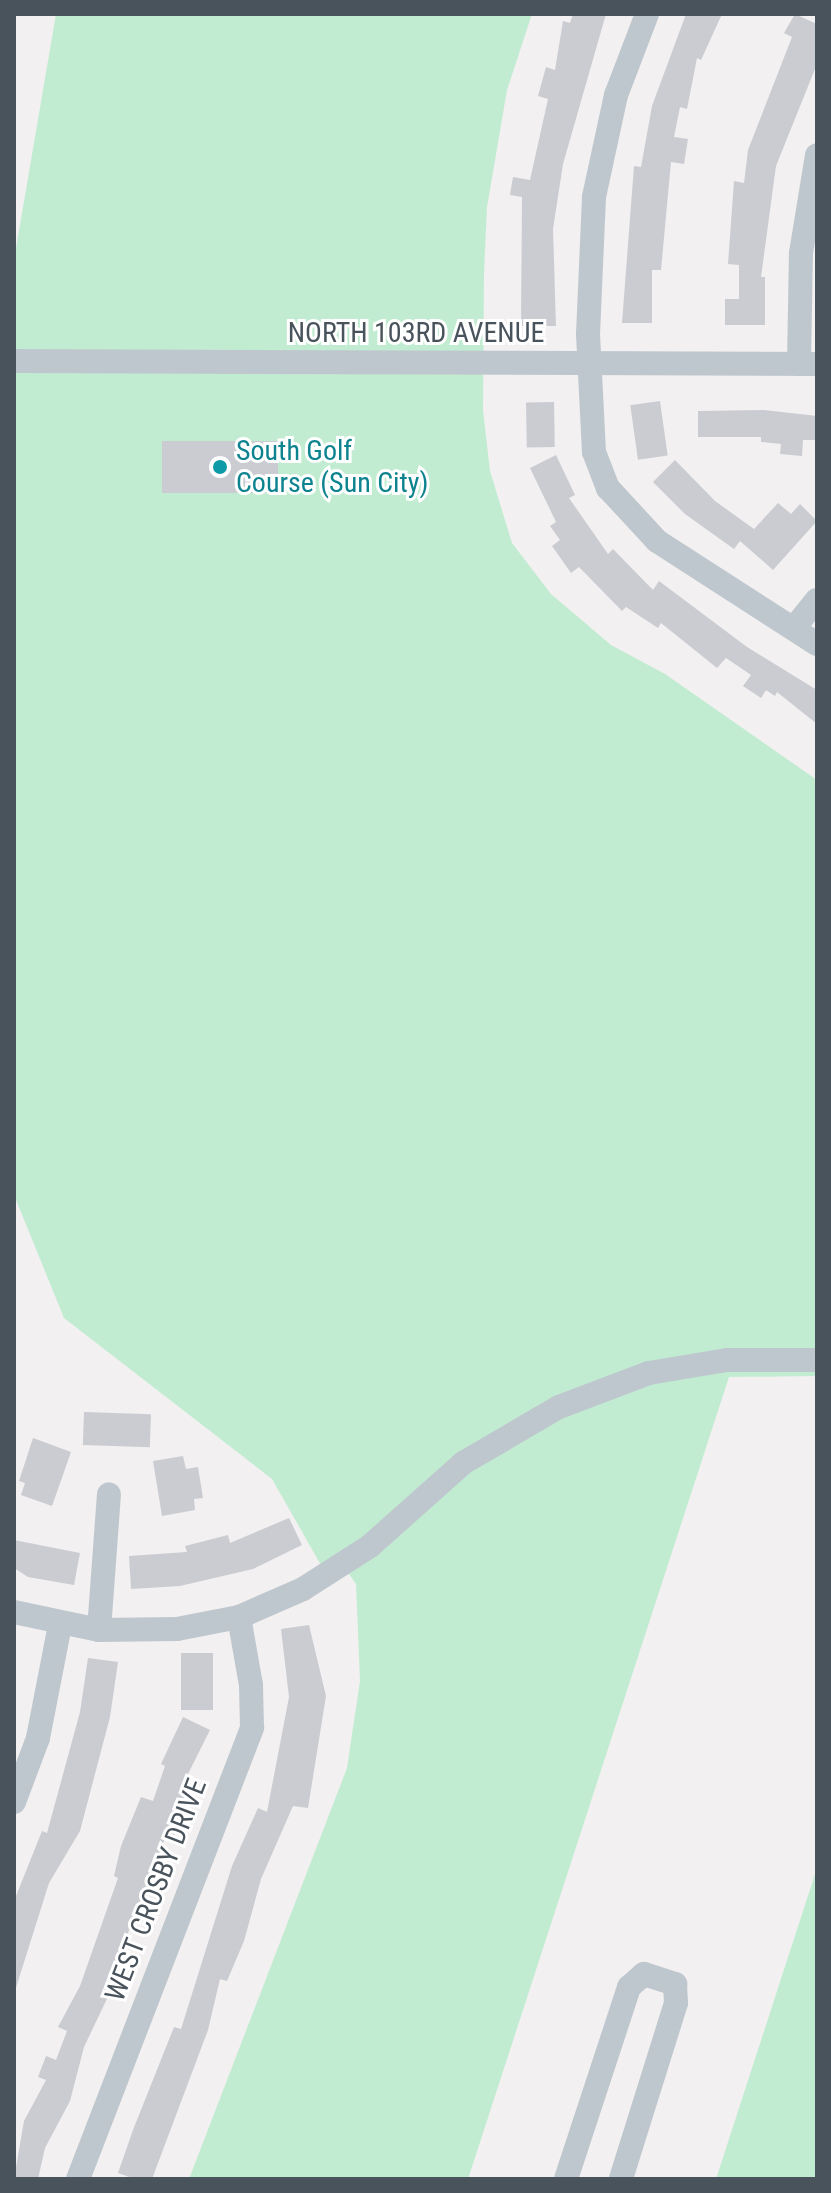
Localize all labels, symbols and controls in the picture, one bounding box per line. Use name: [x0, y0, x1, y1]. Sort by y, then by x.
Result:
street label: NORTH 103RD AVENUE: [288, 316, 544, 350]
place label: South Golf Course (Sun City): [236, 434, 428, 500]
marker: South Golf Course (Sun City): [211, 458, 229, 476]
street label: WEST CROSBY DRIVE: [98, 1774, 214, 2006]

